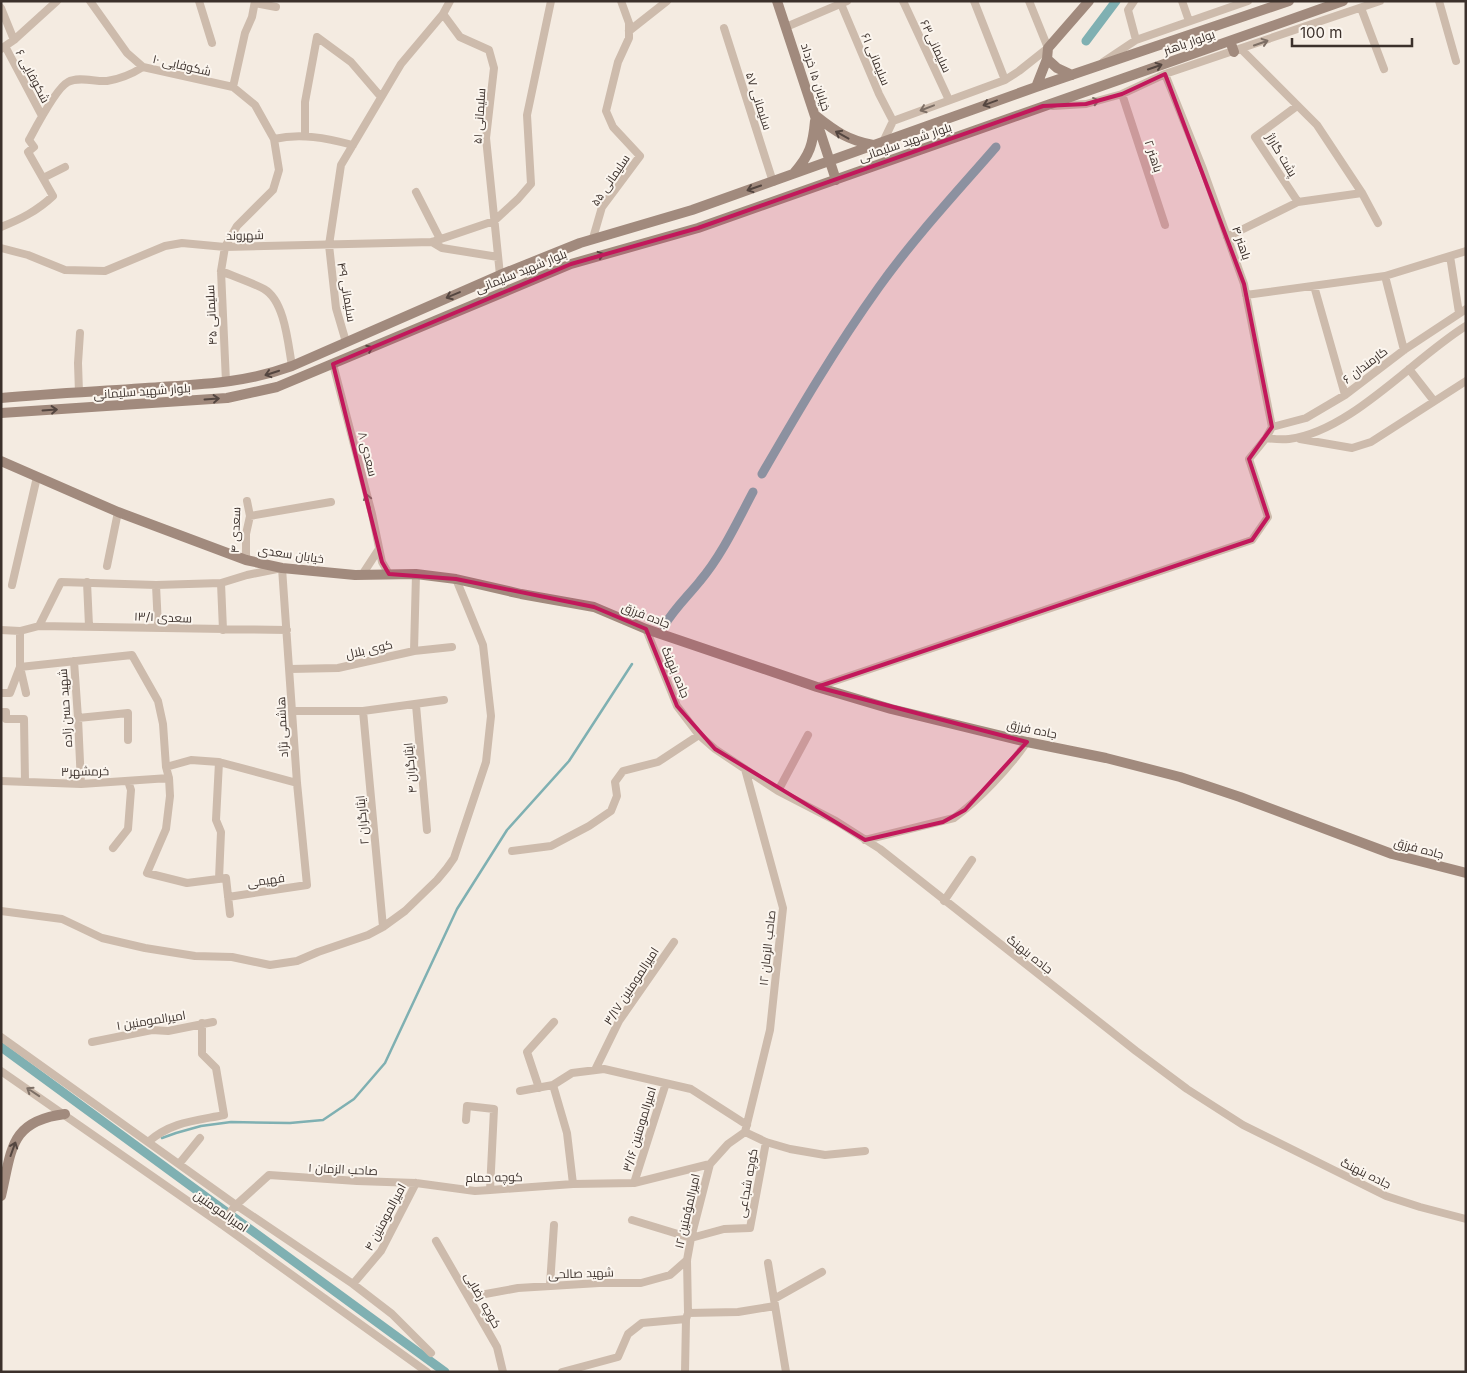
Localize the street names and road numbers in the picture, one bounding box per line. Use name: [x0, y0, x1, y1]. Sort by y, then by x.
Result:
street label: سلیمانی۶۳: [917, 17, 955, 75]
street label: بولوار باهنر: [1160, 26, 1217, 58]
street label: سلیمانی ۶۱: [858, 31, 894, 88]
street label: خیابان ۱۵ خرداد: [798, 41, 834, 113]
street label: شکوفایی ۶: [13, 47, 53, 105]
street label: شکوفایی ۱۰: [151, 51, 213, 79]
street label: سلیمانی ۵۷: [743, 70, 775, 132]
street label: سلیمانی ۵۱: [470, 87, 488, 145]
street label: بلوار شهید سلیمانی: [857, 119, 953, 165]
street label: پشت گاراژ: [1261, 130, 1301, 181]
street label: باهنر ۲: [1142, 138, 1166, 174]
street label: سلیمانی ۵۵: [587, 151, 633, 209]
street label: باهنر ۴: [1229, 224, 1255, 262]
street label: شهروند: [226, 227, 264, 243]
street label: بلوار شهید سلیمانی: [473, 246, 569, 296]
street label: سلیمانی ۴۹: [334, 261, 360, 323]
street label: سلیمانی ۴۵: [202, 284, 220, 346]
street label: کارمندان ۶: [1340, 343, 1390, 387]
street label: بلوار شهید سلیمانی: [93, 380, 191, 402]
street label: سعدی ۸: [355, 430, 381, 478]
street label: سعدی ۴: [227, 507, 243, 553]
street label: خیابان سعدی: [257, 542, 325, 566]
street label: جاده فرزق: [620, 599, 672, 631]
street label: سعدی ۱۳/۱: [134, 608, 192, 626]
street label: کوی بلال: [344, 636, 394, 662]
street label: جاده بنهنگ: [658, 644, 694, 700]
street label: شهید حسن زاده: [55, 668, 75, 748]
street label: هاشمی نژاد: [273, 696, 291, 758]
street label: جاده فرزق: [1006, 716, 1058, 742]
street label: ایثارگران ۴: [400, 742, 420, 794]
street label: خرمشهر۳: [61, 763, 109, 779]
street label: ایثارگران ۲: [352, 795, 372, 845]
street label: جاده فرزق: [1393, 834, 1445, 862]
street label: فهیمی: [246, 870, 286, 890]
street label: صاحب الزمان ۱۲: [756, 909, 778, 987]
street label: جاده بنهنگ: [1004, 931, 1056, 977]
street label: امیرالمومنین ۳/۱۷: [600, 944, 662, 1028]
street label: امیرالمومنین ۱: [115, 1007, 187, 1033]
street label: امیرالمومنین ۳/۱۶: [619, 1085, 659, 1173]
street label: کوچه شجاعی: [734, 1147, 762, 1219]
street label: جاده بنهنگ: [1338, 1154, 1394, 1192]
street label: صاحب الزمان ۱: [308, 1160, 378, 1178]
street label: کوچه حمام: [465, 1169, 523, 1187]
street label: امیرالمؤمنین ۱۲: [671, 1172, 703, 1250]
street label: امیرالمومنین ۴: [361, 1181, 409, 1253]
street label: امیرالمومنین: [191, 1187, 251, 1235]
street label: شهید صالحی: [548, 1264, 614, 1282]
street label: کوچه رضایی: [460, 1269, 505, 1332]

